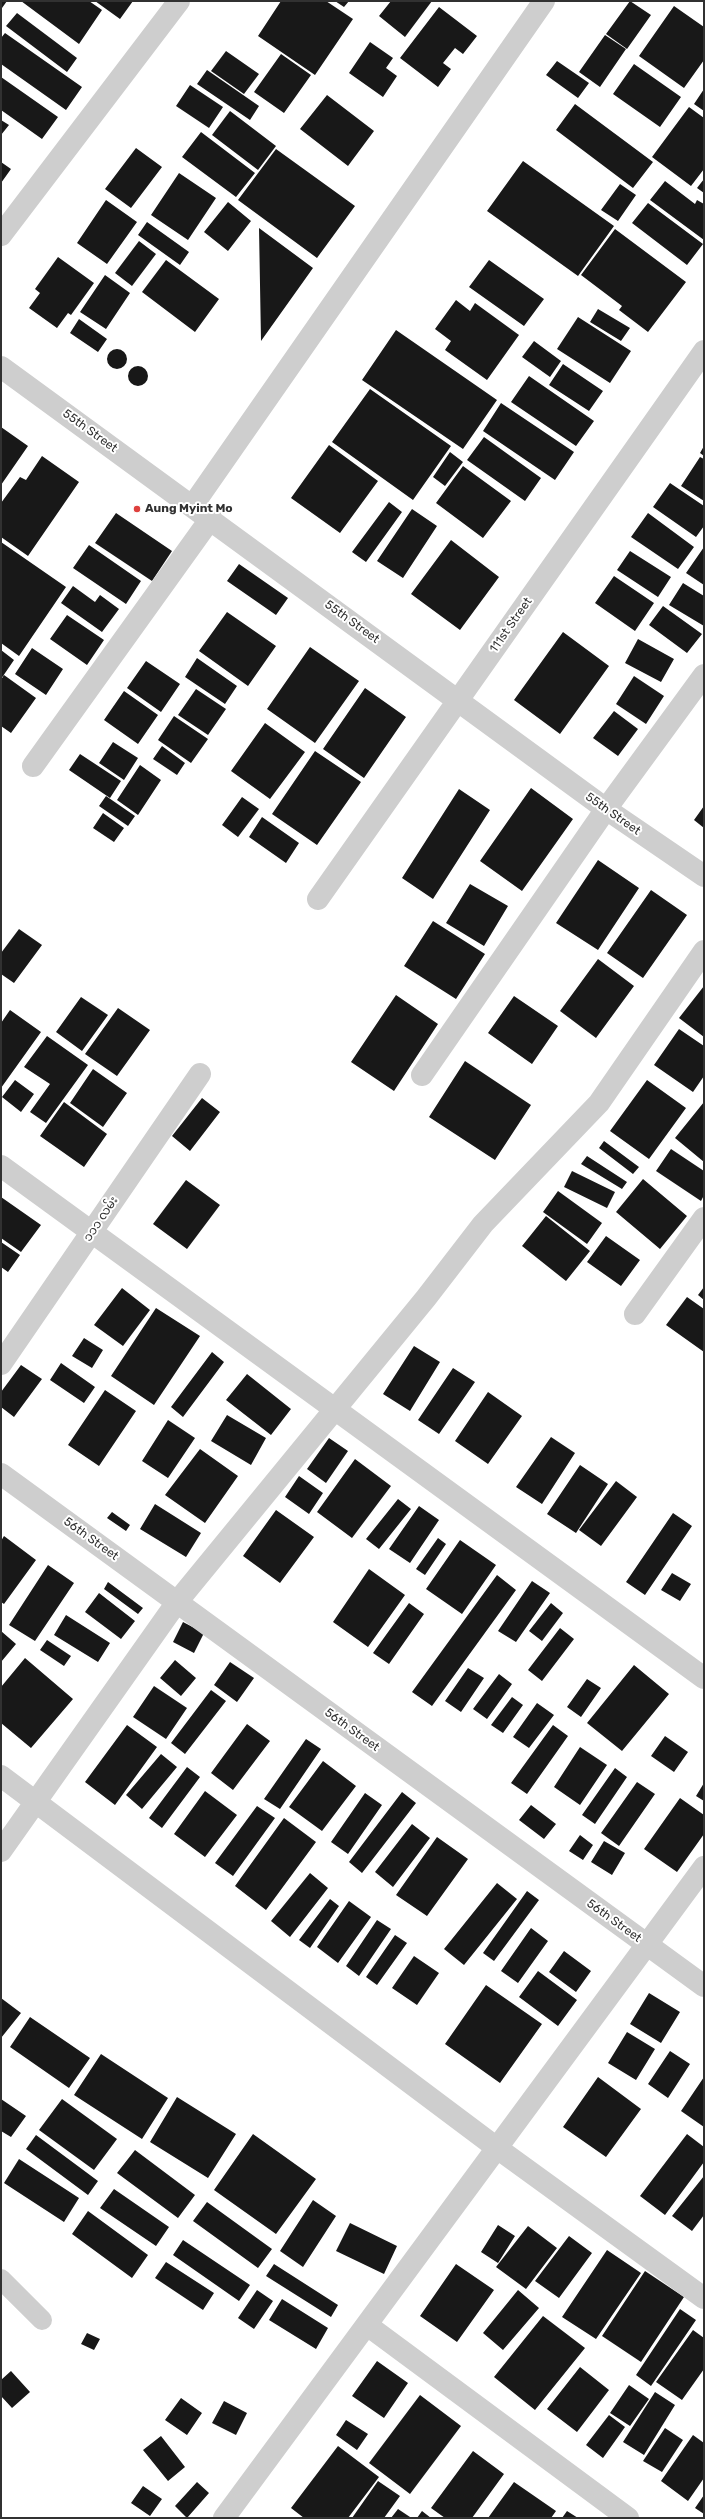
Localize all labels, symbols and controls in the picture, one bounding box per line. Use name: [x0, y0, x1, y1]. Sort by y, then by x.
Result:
street label: 55th Street: [60, 406, 120, 456]
place label: Aung Myint Mo: [145, 502, 233, 516]
marker: Aung Myint Mo: [132, 504, 142, 514]
street label: 111st Street: [487, 595, 535, 655]
street label: 55th Street: [322, 597, 382, 647]
street label: 55th Street: [583, 790, 643, 838]
street label: ၁၁၁ လမ်း: [81, 1194, 121, 1244]
street label: 56th Street: [61, 1514, 121, 1564]
street label: 56th Street: [322, 1705, 382, 1755]
street label: 56th Street: [584, 1896, 644, 1946]

